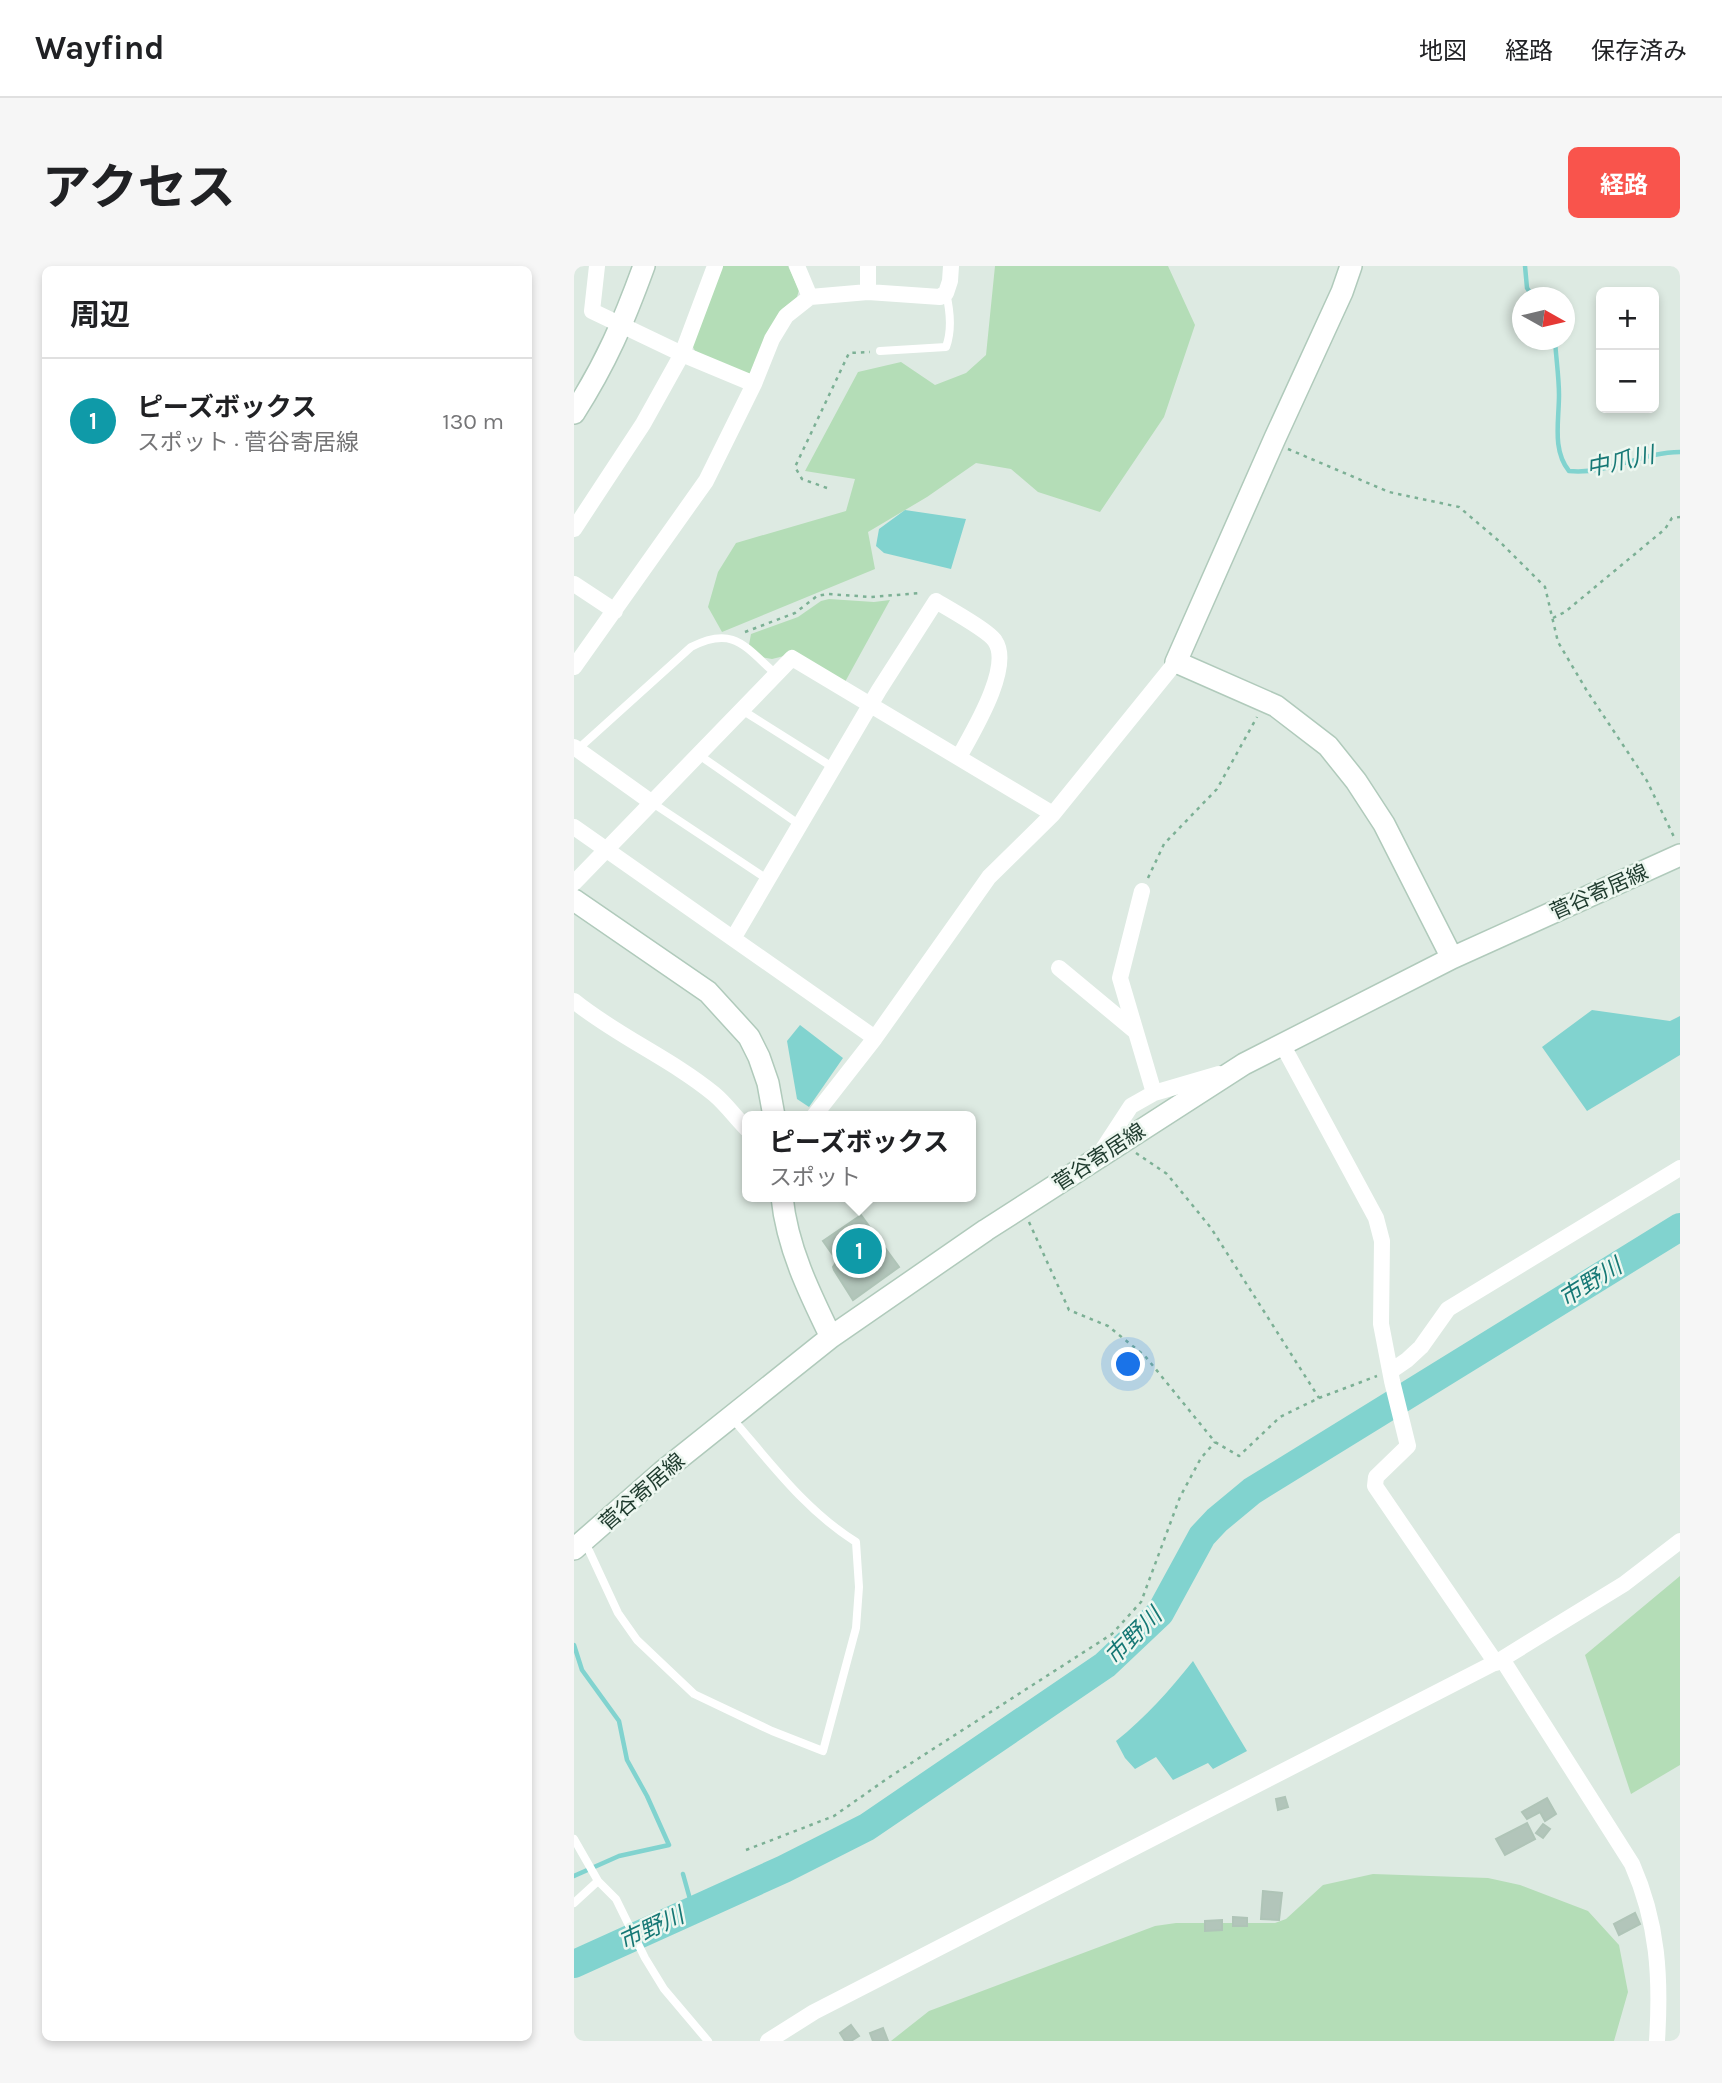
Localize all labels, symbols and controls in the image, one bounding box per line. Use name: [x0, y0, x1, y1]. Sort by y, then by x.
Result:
text: Wayfind: [35, 29, 165, 67]
text: 地図: [1419, 37, 1467, 65]
text: 経路: [1505, 37, 1553, 65]
text: 保存済み: [1591, 37, 1687, 65]
button: 経路: [1568, 147, 1680, 218]
text: アクセス: [42, 159, 236, 216]
north arrow: [1512, 287, 1575, 350]
map controls: [1596, 287, 1659, 413]
button: +: [1596, 287, 1659, 350]
text: 周辺: [70, 297, 130, 333]
button: −: [1596, 350, 1659, 413]
text: ピーズボックス: [137, 392, 317, 423]
text: 1: [89, 408, 97, 435]
text: 130 m: [442, 408, 504, 435]
text: スポット · 菅谷寄居線: [137, 429, 359, 456]
water label: 中爪川: [1584, 440, 1660, 482]
street label: 菅谷寄居線: [1546, 860, 1652, 924]
popup: [742, 1111, 976, 1202]
street label: 菅谷寄居線: [1048, 1118, 1150, 1196]
text: ピーズボックス: [769, 1127, 949, 1158]
text: スポット: [769, 1164, 861, 1191]
pin: 1: [836, 1225, 882, 1277]
water label: 市野川: [1554, 1251, 1629, 1312]
your location: [1111, 1347, 1145, 1381]
street label: 菅谷寄居線: [595, 1449, 689, 1535]
water label: 市野川: [1099, 1600, 1169, 1670]
water label: 市野川: [614, 1900, 691, 1955]

